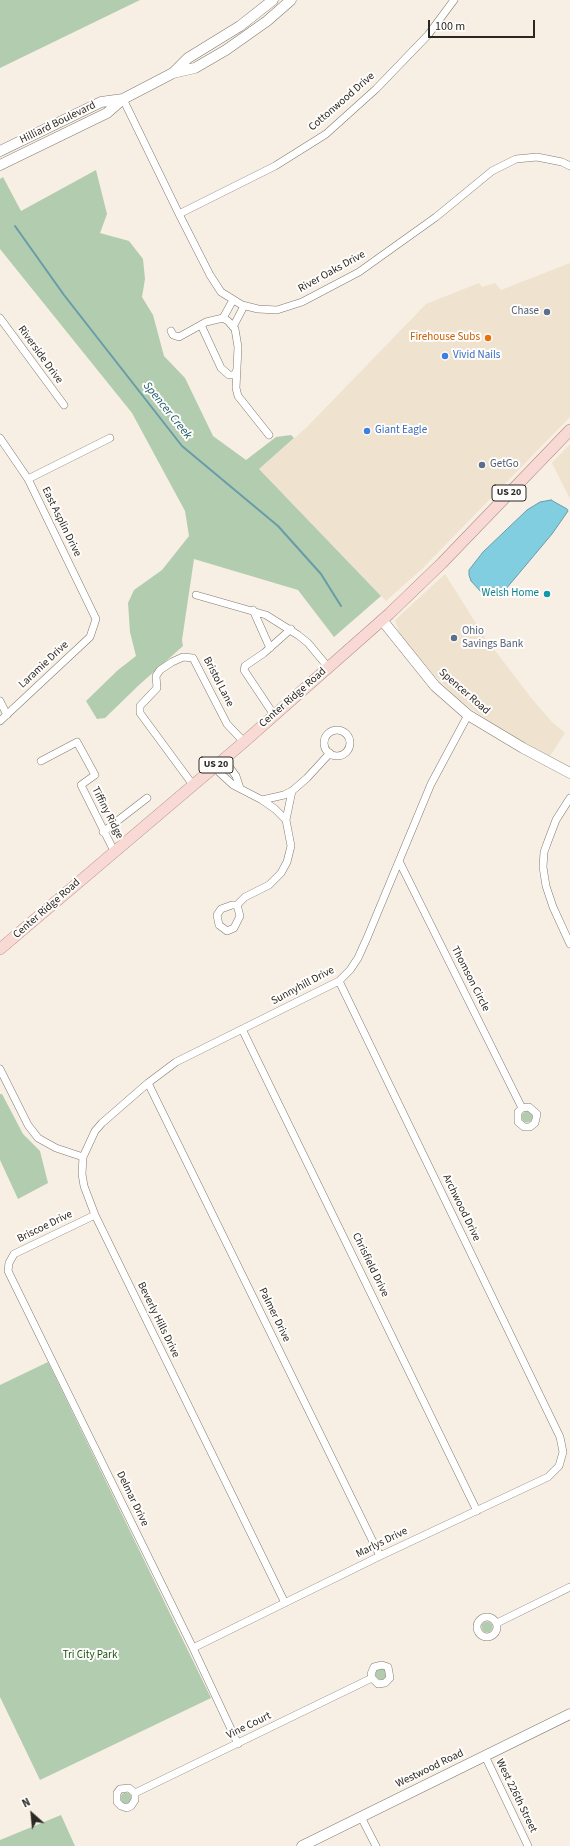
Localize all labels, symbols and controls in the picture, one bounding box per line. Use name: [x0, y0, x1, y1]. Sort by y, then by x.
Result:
scale bar: [430, 12, 537, 38]
text: 100 m: [435, 18, 465, 35]
street label: Cottonwood Drive: [306, 70, 378, 134]
street label: Hilliard Boulevard: [18, 99, 98, 147]
street label: River Oaks Drive: [296, 248, 368, 296]
place label: Chase: [511, 305, 539, 319]
marker: Chase: [542, 307, 552, 317]
street label: Riverside Drive: [15, 324, 65, 386]
place label: Firehouse Subs: [410, 331, 480, 345]
marker: Firehouse Subs: [483, 333, 493, 343]
place label: Vivid Nails: [453, 349, 500, 363]
marker: Vivid Nails: [440, 351, 450, 361]
water label: Spencer Creek: [139, 379, 195, 443]
place label: Giant Eagle: [375, 424, 427, 438]
marker: Giant Eagle: [362, 426, 372, 436]
place label: GetGo: [490, 458, 519, 472]
marker: GetGo: [477, 460, 487, 470]
street label: East Asplin Drive: [38, 485, 84, 559]
road number: US 20: [492, 485, 526, 501]
place label: Welsh Home: [482, 587, 539, 601]
marker: Welsh Home: [542, 589, 552, 599]
place label: Ohio Savings Bank: [462, 625, 523, 651]
marker: Ohio Savings Bank: [449, 633, 459, 643]
street label: Laramie Drive: [16, 639, 72, 691]
street label: Bristol Lane: [200, 655, 236, 709]
street label: Center Ridge Road: [257, 665, 329, 731]
street label: Spencer Road: [436, 666, 492, 718]
road number: US 20: [199, 757, 233, 773]
street label: Tiffiny Ridge: [88, 785, 126, 841]
street label: Center Ridge Road: [11, 876, 83, 942]
street label: Thomson Circle: [448, 944, 492, 1014]
street label: Sunnyhill Drive: [269, 964, 337, 1008]
street label: Archwood Drive: [439, 1172, 483, 1244]
street label: Briscoe Drive: [15, 1208, 75, 1246]
street label: Chrisfield Drive: [349, 1231, 391, 1299]
street label: Beverly Hills Drive: [134, 1280, 182, 1360]
street label: Palmer Drive: [255, 1286, 293, 1344]
street label: Delmar Drive: [113, 1469, 151, 1529]
street label: Marlys Drive: [354, 1525, 410, 1561]
park label: Tri City Park: [63, 1649, 117, 1663]
street label: Vine Court: [225, 1710, 273, 1742]
street label: Westwood Road: [394, 1747, 466, 1791]
street label: West 226th Street: [492, 1757, 540, 1835]
north arrow: [12, 1794, 52, 1834]
text: N: [20, 1795, 33, 1811]

